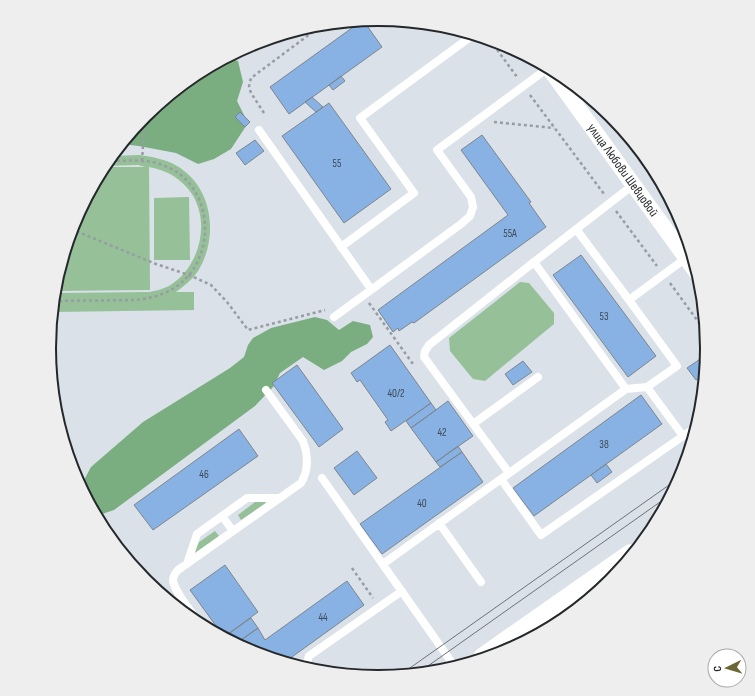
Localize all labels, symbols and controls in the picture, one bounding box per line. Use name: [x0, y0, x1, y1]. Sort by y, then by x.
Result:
street label: улица Любови Шевцовой: [584, 121, 662, 220]
house number: 55: [333, 157, 341, 170]
house number: 55А: [503, 227, 517, 240]
house number: 53: [599, 310, 609, 323]
house number: 40/2: [387, 387, 405, 400]
house number: 42: [437, 426, 447, 439]
house number: 38: [599, 438, 609, 451]
house number: 46: [199, 468, 209, 481]
house number: 40: [417, 497, 427, 510]
house number: 44: [318, 611, 328, 624]
north arrow: [707, 648, 747, 688]
text: С: [711, 665, 724, 672]

